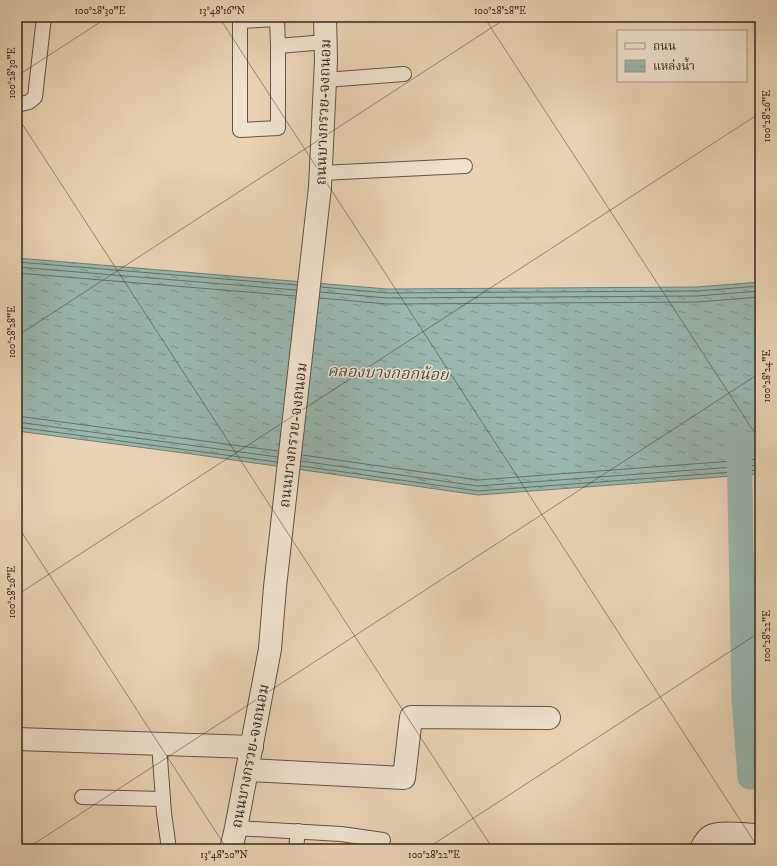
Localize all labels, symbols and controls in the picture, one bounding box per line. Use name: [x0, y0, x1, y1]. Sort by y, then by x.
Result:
text: 100°28'30"E: [74, 5, 126, 17]
text: 13°48'16"N: [199, 5, 245, 17]
text: 100°28'28"E: [474, 5, 526, 17]
legend: [617, 30, 747, 82]
street label: ถนนบางกรวย-จงถนอม: [311, 39, 336, 185]
text: ถนน: [653, 39, 676, 54]
text: 100°28'30"E: [6, 47, 18, 99]
text: แหล่งน้ำ: [653, 57, 695, 74]
text: 100°28'26"E: [761, 90, 773, 142]
text: 100°28'28"E: [6, 306, 18, 358]
text: 100°28'24"E: [761, 350, 773, 402]
street label: ถนนบางกรวย-จงถนอม: [275, 361, 312, 509]
water label: คลองบางกอกน้อย: [327, 361, 450, 385]
text: 100°28'26"E: [6, 566, 18, 618]
text: 100°28'22"E: [761, 610, 773, 662]
street label: ถนนบางกรวย-จงถนอม: [227, 682, 274, 830]
text: 13°48'20"N: [200, 849, 248, 861]
text: 100°28'22"E: [408, 849, 460, 861]

